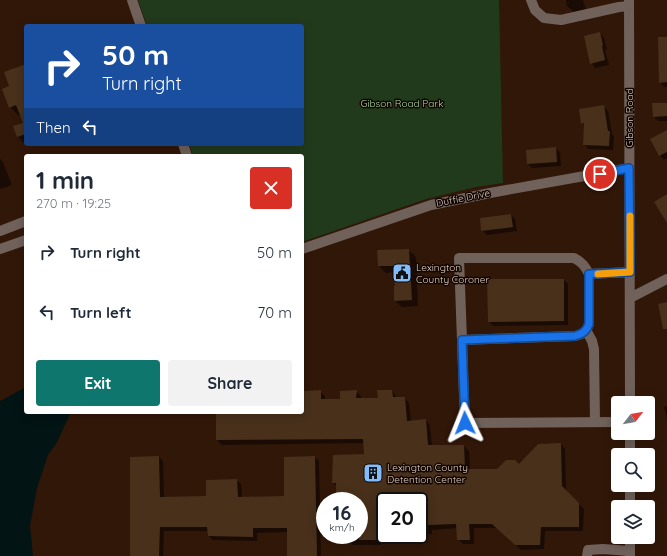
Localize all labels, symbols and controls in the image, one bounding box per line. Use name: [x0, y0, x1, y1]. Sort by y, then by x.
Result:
text: 50 m: [102, 37, 169, 72]
icon: right: [36, 40, 88, 92]
text: Turn right: [102, 72, 182, 95]
street label: Gibson Road: [623, 88, 636, 148]
park label: Gibson Road Park: [360, 97, 444, 110]
icon: left: [79, 116, 101, 138]
text: Then: [36, 118, 71, 137]
pin: [583, 157, 617, 191]
icon: arrive: [589, 163, 611, 185]
text: 1 min: [36, 165, 94, 195]
button: close: [250, 167, 292, 209]
street label: Duffie Drive: [435, 186, 491, 210]
text: 270 m · 19:25: [36, 195, 111, 211]
icon: right: [36, 241, 58, 263]
text: Turn right: [70, 243, 141, 262]
text: 50 m: [257, 243, 292, 262]
place label: Lexington County Coroner: [416, 261, 490, 286]
public building icon: Lexington County Coroner: [391, 262, 413, 284]
icon: left: [36, 301, 58, 323]
text: Turn left: [70, 303, 132, 322]
text: 70 m: [258, 303, 292, 322]
button: Exit: [36, 360, 160, 406]
button: Share: [168, 360, 292, 406]
north arrow: [611, 396, 655, 440]
map controls: [611, 396, 655, 544]
position arrow: [444, 402, 486, 444]
button: search: [611, 448, 655, 492]
place label: Lexington County Detention Center: [387, 461, 468, 486]
building icon: Lexington County Detention Center: [362, 462, 384, 484]
speed limit sign: 20: [376, 492, 428, 544]
text: 16: [333, 500, 351, 525]
button: layers: [611, 500, 655, 544]
text: km/h: [329, 521, 355, 534]

